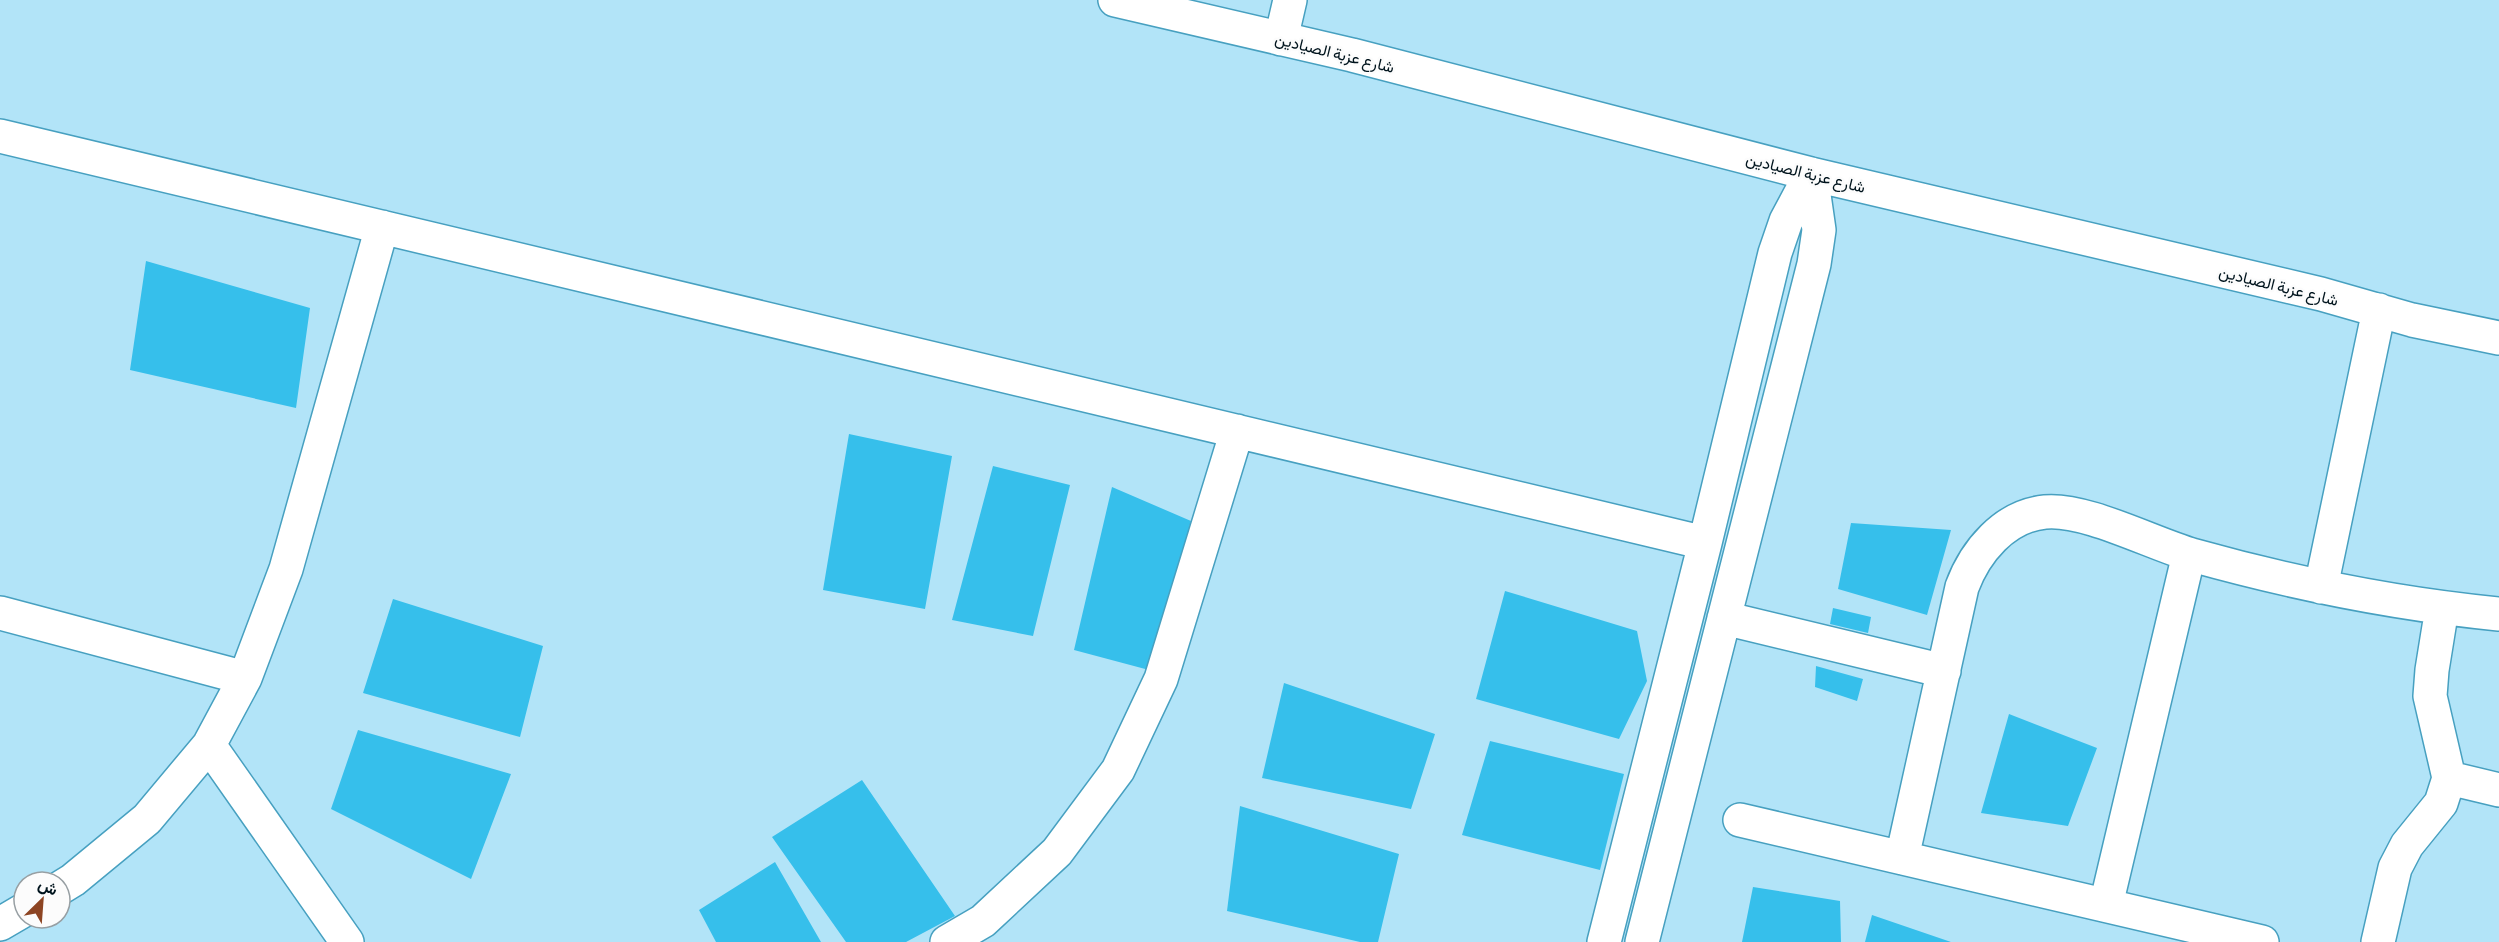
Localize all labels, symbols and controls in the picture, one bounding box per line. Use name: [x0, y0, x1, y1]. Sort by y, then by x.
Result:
street label: شارع عزبة الصيادين: [1273, 28, 1397, 79]
street label: شارع عزبة الصيادين: [1744, 148, 1868, 199]
street label: شارع عزبة الصيادين: [2217, 261, 2341, 312]
north arrow: [12, 870, 72, 930]
text: ش: [35, 873, 61, 900]

